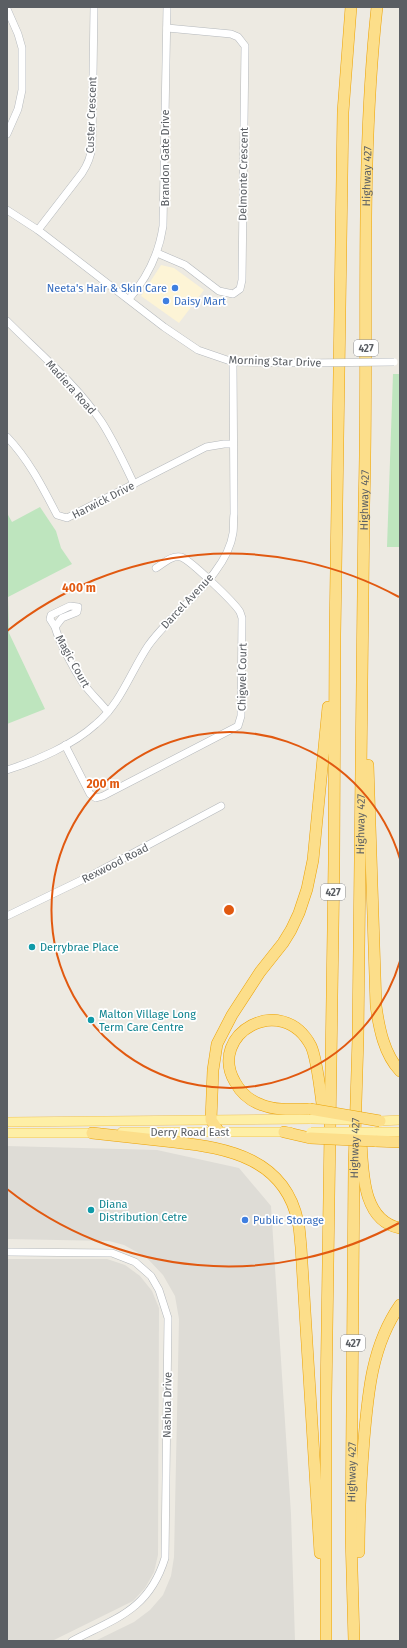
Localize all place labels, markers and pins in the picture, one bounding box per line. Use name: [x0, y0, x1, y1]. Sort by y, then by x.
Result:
place label: Neeta's Hair & Skin Care: [47, 282, 167, 295]
marker: Neeta's Hair & Skin Care: [170, 283, 180, 293]
place label: Daisy Mart: [174, 295, 226, 308]
marker: Daisy Mart: [161, 296, 171, 306]
centre of rings: [222, 903, 236, 917]
place label: Derrybrae Place: [40, 941, 119, 954]
marker: Derrybrae Place: [27, 942, 37, 952]
place label: Malton Village Long Term Care Centre: [99, 1008, 196, 1034]
marker: Malton Village Long Term Care Centre: [86, 1015, 96, 1025]
place label: Diana Distribution Cetre: [99, 1198, 187, 1224]
marker: Diana Distribution Cetre: [86, 1205, 96, 1215]
place label: Public Storage: [253, 1214, 324, 1227]
marker: Public Storage: [240, 1215, 250, 1225]

